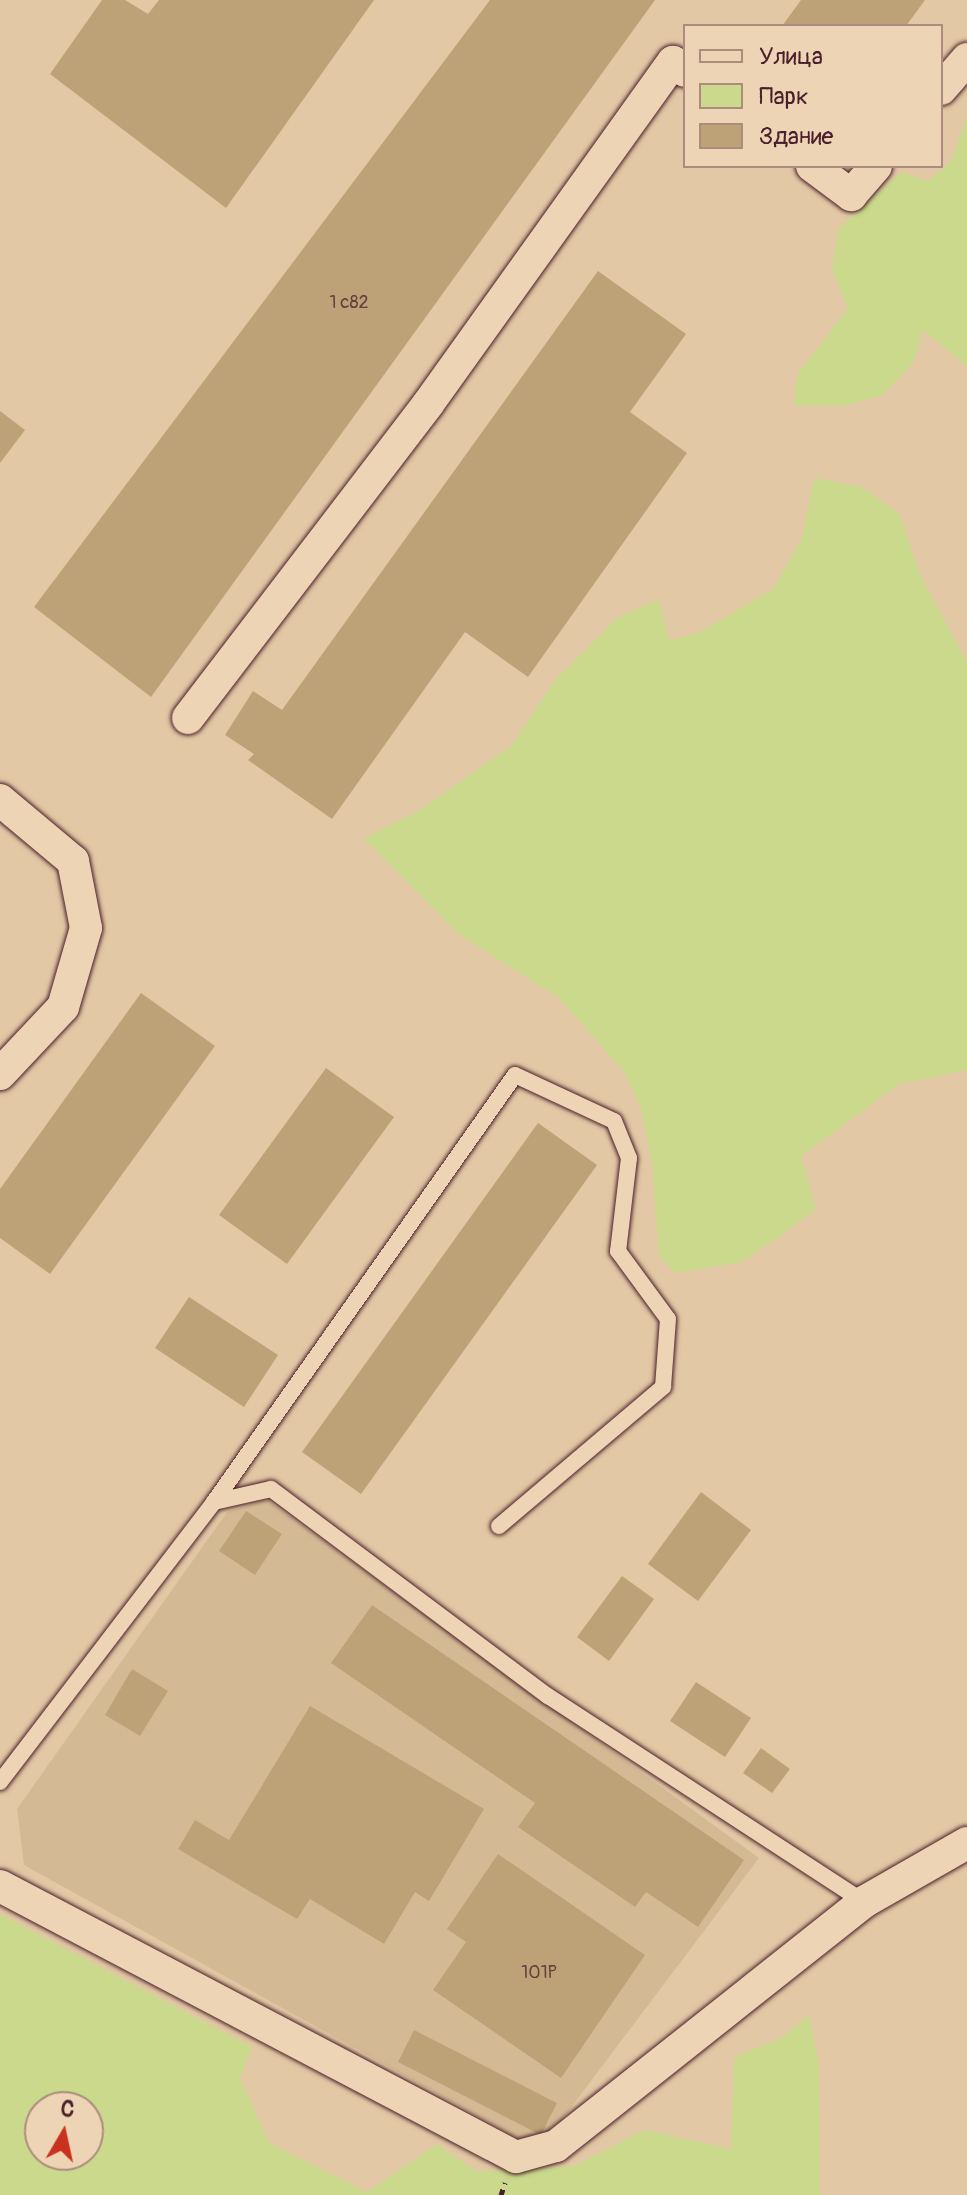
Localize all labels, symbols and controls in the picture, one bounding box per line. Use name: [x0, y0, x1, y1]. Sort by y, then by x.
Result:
legend: [683, 24, 943, 168]
text: Улица: [759, 42, 823, 71]
text: Парк: [759, 82, 808, 111]
text: Здание: [759, 122, 833, 151]
house number: 1 с82: [329, 292, 369, 314]
house number: 101Р: [521, 1962, 557, 1984]
north arrow: [24, 2091, 104, 2171]
text: С: [59, 2094, 76, 2124]

